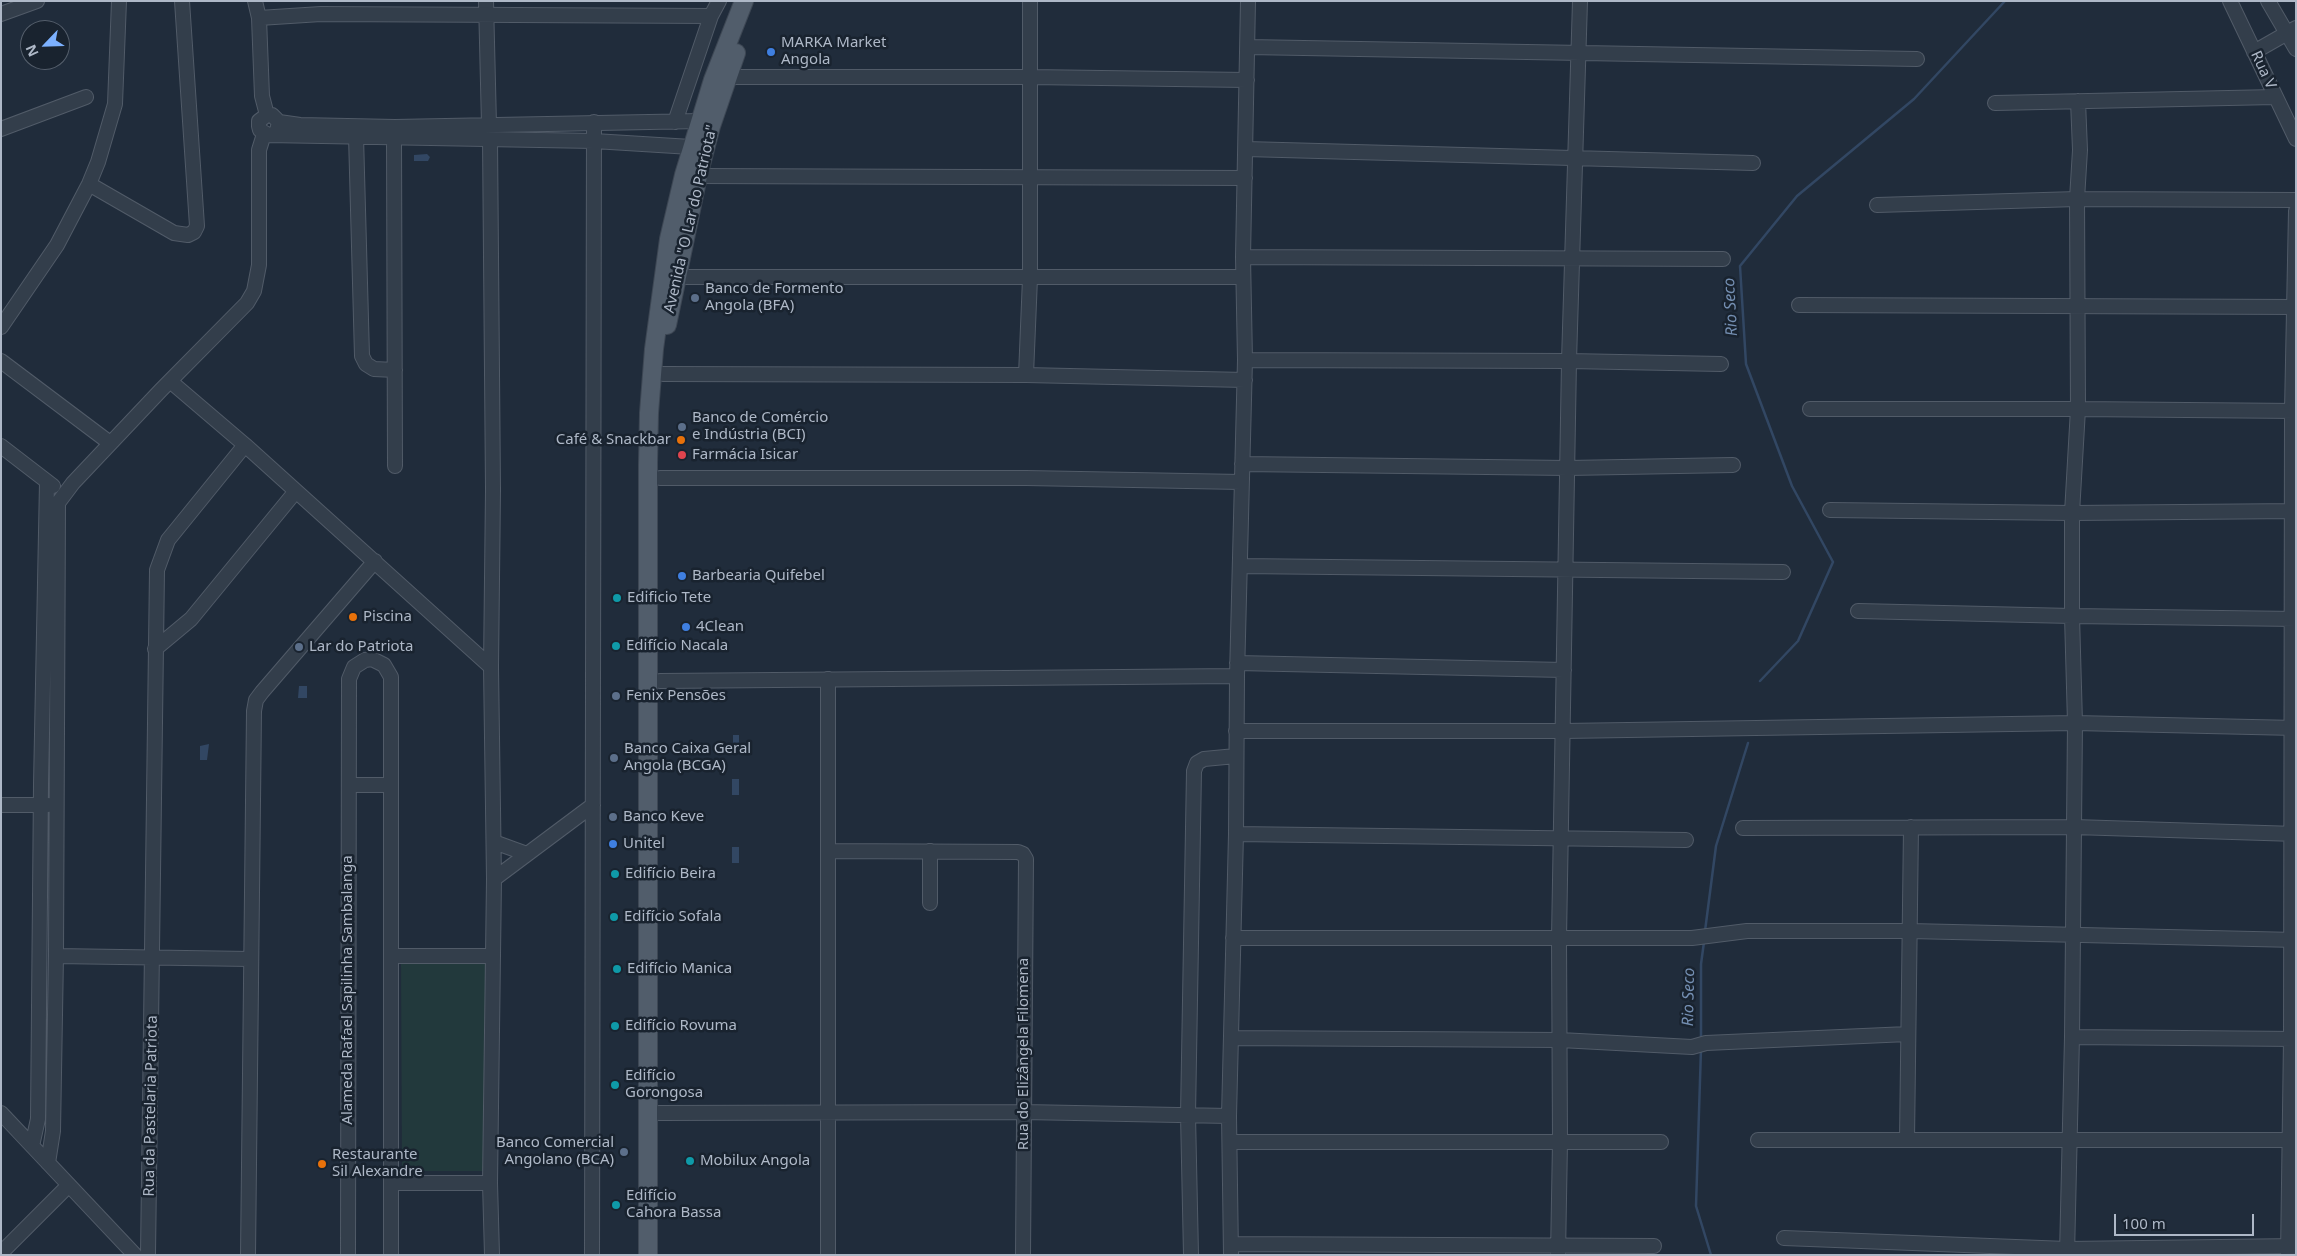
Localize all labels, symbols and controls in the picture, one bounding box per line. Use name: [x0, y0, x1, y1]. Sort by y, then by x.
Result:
north arrow: [20, 20, 70, 70]
place label: MARKA Market Angola: [781, 34, 886, 69]
text: N: [21, 42, 43, 60]
marker: MARKA Market Angola: [765, 46, 777, 58]
street label: Rua V: [2246, 48, 2280, 92]
street label: Avenida "O Lar do Patriota": [661, 123, 721, 315]
water label: Rio Seco: [1720, 277, 1742, 337]
place label: Banco de Formento Angola (BFA): [705, 280, 843, 315]
marker: Banco de Formento Angola (BFA): [689, 292, 701, 304]
place label: Banco de Comércio e Indústria (BCI): [692, 409, 828, 444]
marker: Banco de Comércio e Indústria (BCI): [676, 421, 688, 433]
place label: Café & Snackbar: [556, 431, 671, 449]
marker: Café & Snackbar: [675, 434, 687, 446]
place label: Farmácia Isicar: [692, 446, 798, 464]
marker: Farmácia Isicar: [676, 449, 688, 461]
place label: Barbearia Quifebel: [692, 567, 825, 585]
marker: Barbearia Quifebel: [676, 570, 688, 582]
place label: Edificio Tete: [627, 589, 711, 607]
marker: Edificio Tete: [611, 592, 623, 604]
place label: Piscina: [363, 608, 412, 626]
marker: Piscina: [347, 611, 359, 623]
place label: 4Clean: [696, 618, 744, 636]
marker: 4Clean: [680, 621, 692, 633]
place label: Edifício Nacala: [626, 637, 728, 655]
place label: Lar do Patriota: [309, 638, 413, 656]
marker: Edifício Nacala: [610, 640, 622, 652]
marker: Lar do Patriota: [293, 641, 305, 653]
place label: Fenix Pensões: [626, 687, 726, 705]
marker: Fenix Pensões: [610, 690, 622, 702]
place label: Banco Caixa Geral Angola (BCGA): [624, 740, 751, 775]
marker: Banco Caixa Geral Angola (BCGA): [608, 752, 620, 764]
place label: Banco Keve: [623, 808, 704, 826]
marker: Banco Keve: [607, 811, 619, 823]
place label: Unitel: [623, 835, 665, 853]
marker: Unitel: [607, 838, 619, 850]
street label: Alameda Rafael Sapilinha Sambalanga: [339, 855, 357, 1125]
place label: Edifício Beira: [625, 865, 716, 883]
marker: Edifício Beira: [609, 868, 621, 880]
place label: Edifício Sofala: [624, 908, 722, 926]
marker: Edifício Sofala: [608, 911, 620, 923]
street label: Rua do Elizângela Filomena: [1015, 958, 1033, 1150]
place label: Edifício Manica: [627, 960, 732, 978]
marker: Edifício Manica: [611, 963, 623, 975]
water label: Rio Seco: [1679, 967, 1699, 1027]
street label: Rua da Pastelaria Patriota: [140, 1015, 162, 1197]
place label: Edifício Rovuma: [625, 1017, 737, 1035]
marker: Edifício Rovuma: [609, 1020, 621, 1032]
place label: Edifício Gorongosa: [625, 1067, 703, 1102]
marker: Edifício Gorongosa: [609, 1079, 621, 1091]
place label: Banco Comercial Angolano (BCA): [496, 1134, 614, 1169]
place label: Restaurante Sil Alexandre: [332, 1146, 423, 1181]
marker: Banco Comercial Angolano (BCA): [618, 1146, 630, 1158]
place label: Mobilux Angola: [700, 1152, 810, 1170]
marker: Mobilux Angola: [684, 1155, 696, 1167]
marker: Restaurante Sil Alexandre: [316, 1158, 328, 1170]
place label: Edifício Cahora Bassa: [626, 1187, 721, 1222]
marker: Edifício Cahora Bassa: [610, 1199, 622, 1211]
scale bar: [2117, 1204, 2257, 1236]
text: 100 m: [2122, 1213, 2166, 1233]

